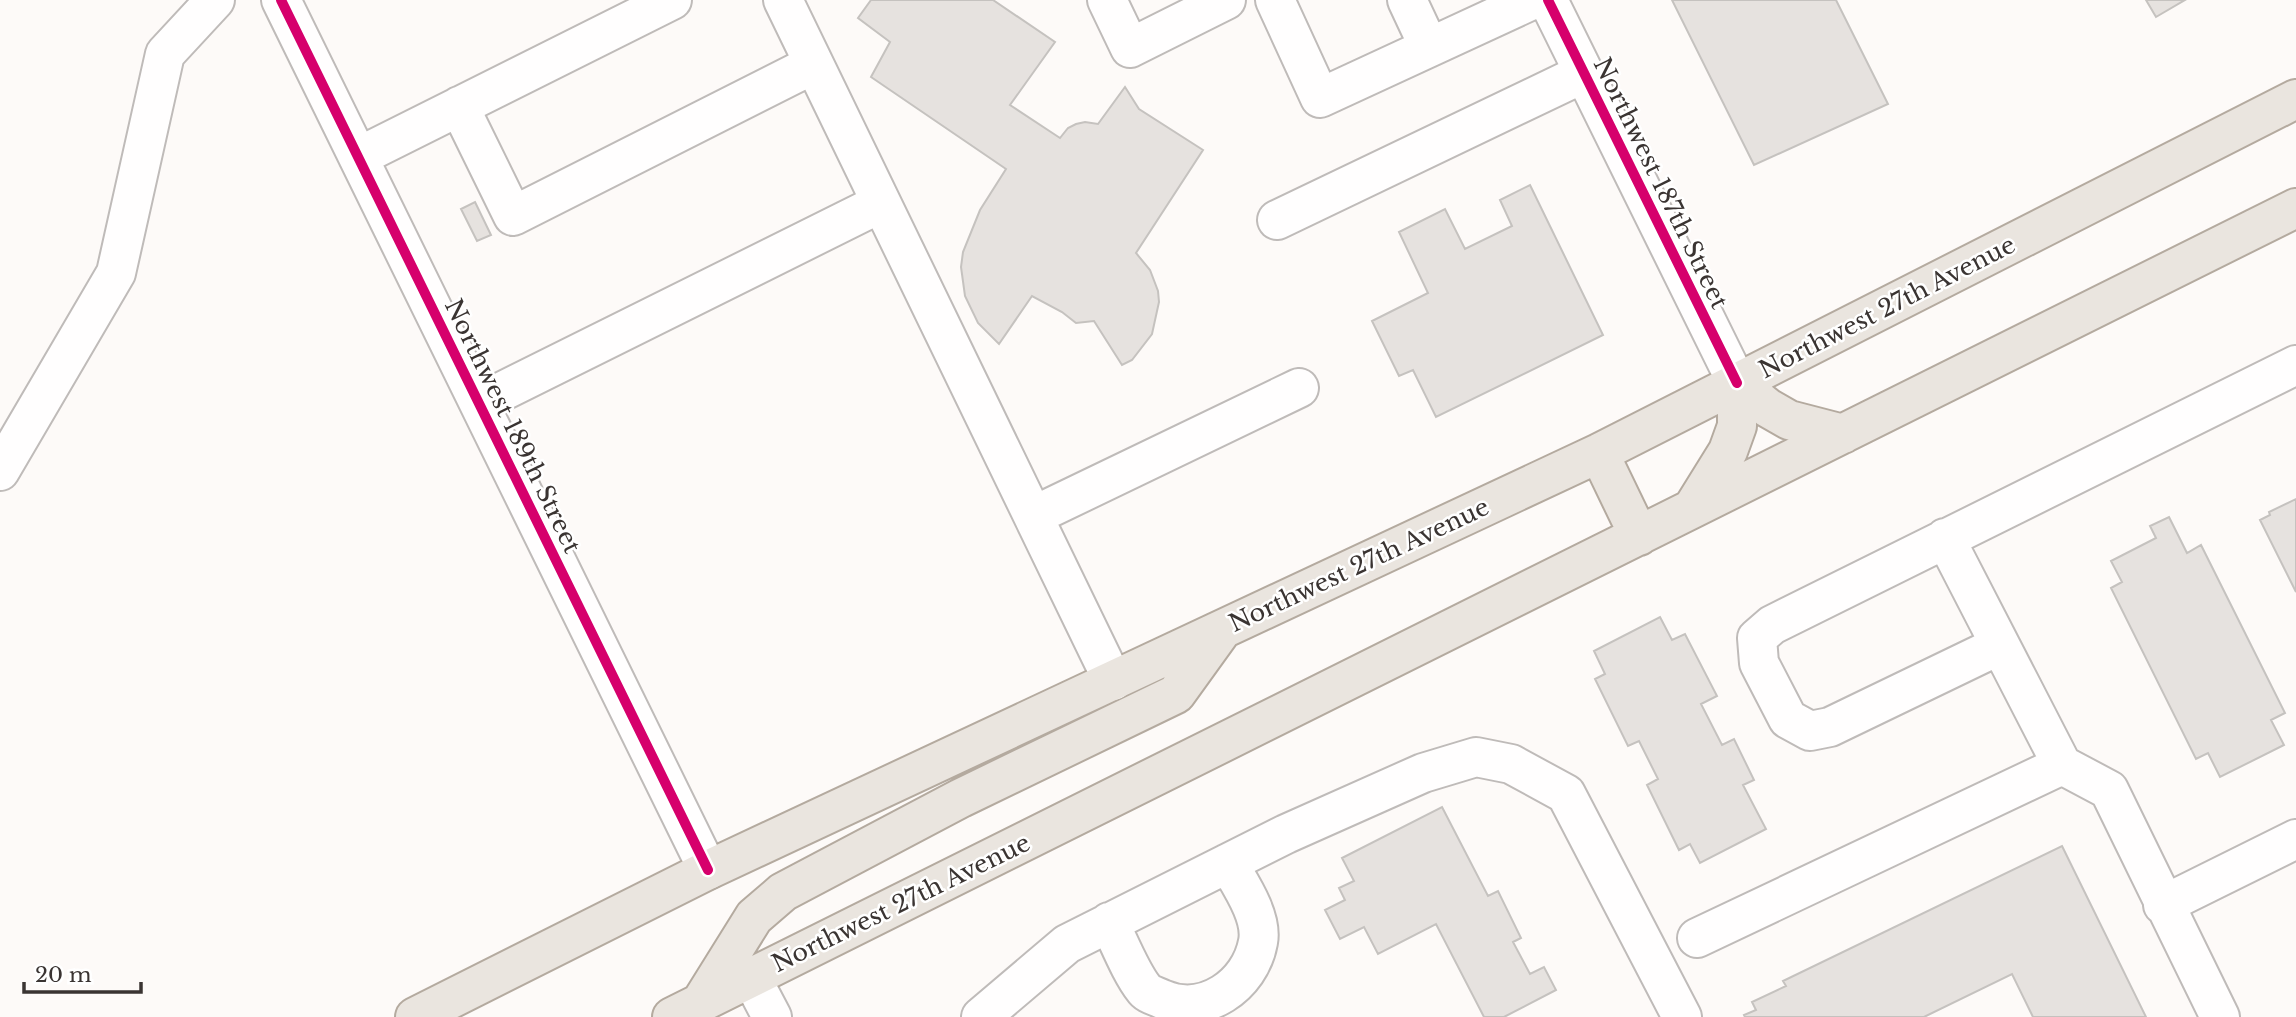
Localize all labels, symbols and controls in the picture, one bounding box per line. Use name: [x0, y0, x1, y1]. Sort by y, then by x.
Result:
street label: Northwest 187th Street: [1588, 53, 1734, 313]
street label: Northwest 27th Avenue: [1754, 230, 2020, 384]
street label: Northwest 189th Street: [439, 294, 587, 558]
street label: Northwest 27th Avenue: [1224, 492, 1494, 638]
street label: Northwest 27th Avenue: [767, 828, 1035, 978]
scale bar: [24, 950, 142, 994]
text: 20 m: [35, 962, 92, 988]

